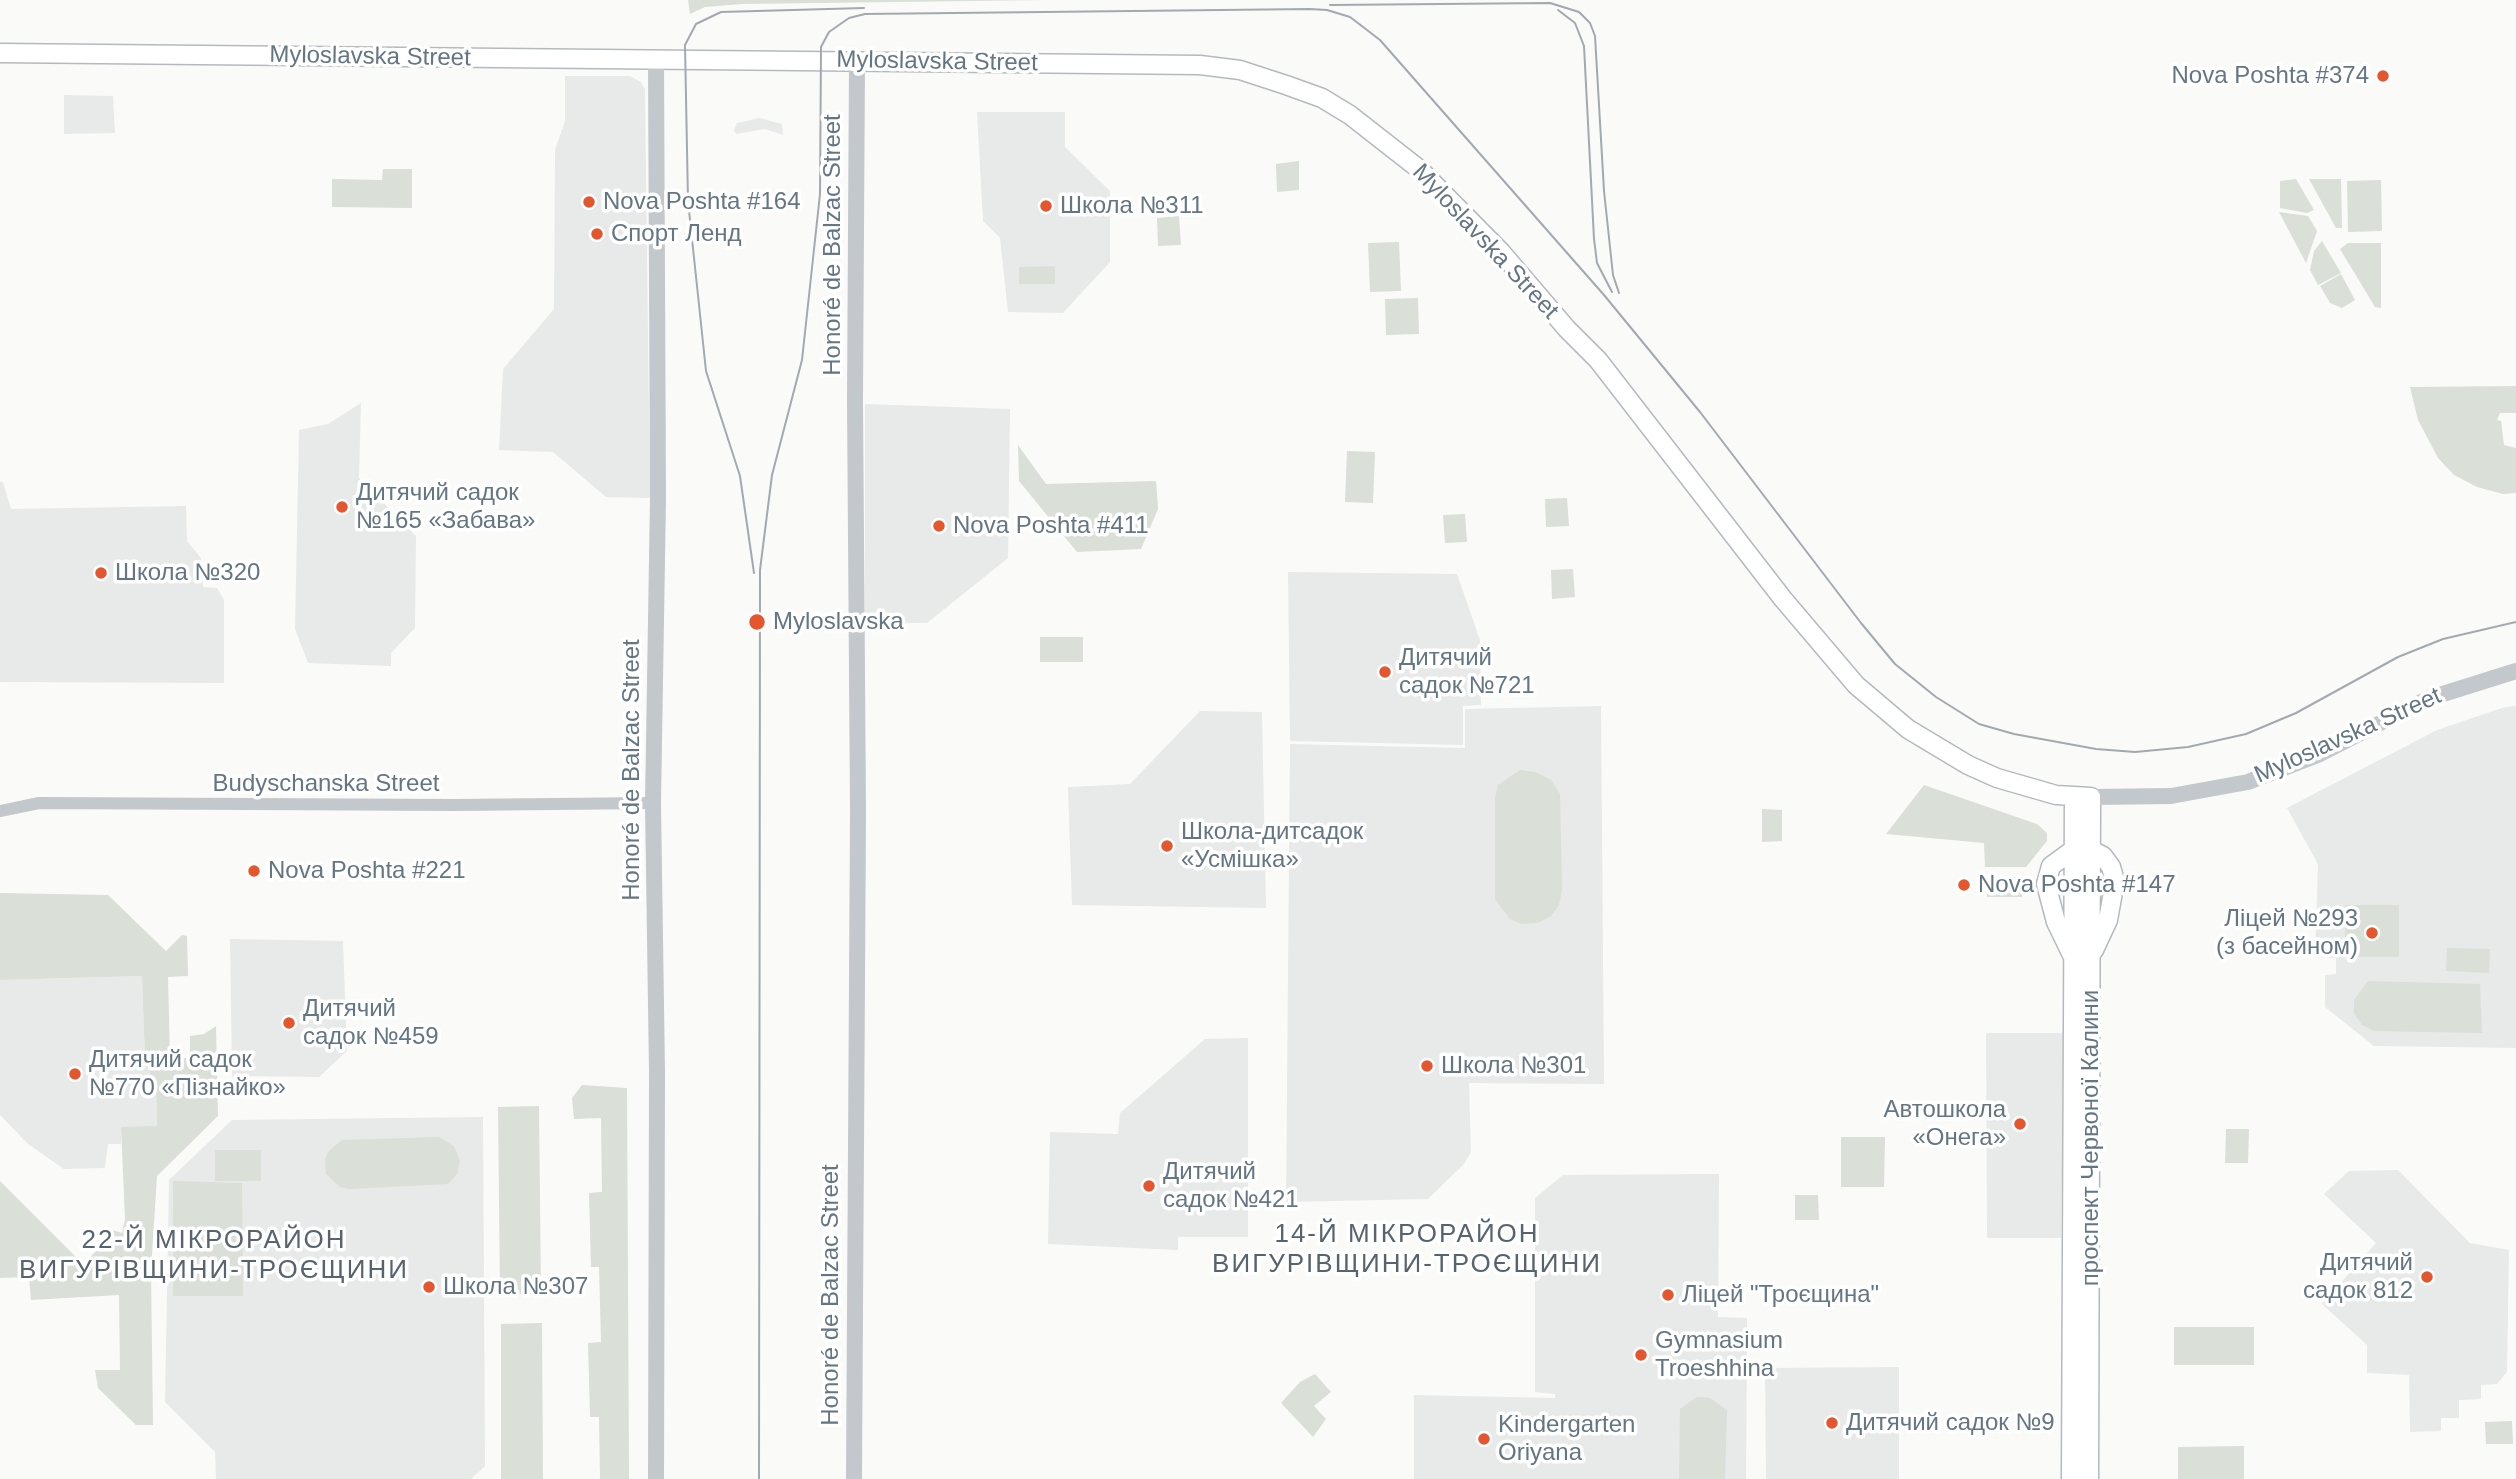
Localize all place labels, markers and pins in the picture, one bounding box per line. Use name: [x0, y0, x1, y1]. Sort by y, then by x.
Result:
place label: Nova Poshta #374: [2172, 62, 2369, 90]
marker: Nova Poshta #374: [2375, 68, 2391, 84]
place label: Nova Poshta #164: [603, 188, 800, 216]
place label: Школа №311: [1060, 192, 1204, 220]
marker: Nova Poshta #164: [581, 194, 597, 210]
marker: Школа №311: [1038, 198, 1054, 214]
place label: Спорт Ленд: [611, 220, 742, 248]
marker: Спорт Ленд: [589, 226, 605, 242]
place label: Дитячий садок №165 «Забава»: [356, 479, 535, 535]
marker: Дитячий садок №165 «Забава»: [334, 499, 350, 515]
place label: Nova Poshta #411: [953, 512, 1149, 540]
marker: Nova Poshta #411: [931, 518, 947, 534]
place label: Школа №320: [115, 559, 260, 587]
marker: Школа №320: [93, 565, 109, 581]
place label: Myloslavska: [773, 608, 904, 636]
marker: Myloslavska: [747, 612, 767, 632]
place label: Дитячий садок №721: [1399, 644, 1535, 700]
marker: Дитячий садок №721: [1377, 664, 1393, 680]
place label: Школа-дитсадок «Усмішка»: [1181, 818, 1363, 874]
marker: Школа-дитсадок «Усмішка»: [1159, 838, 1175, 854]
place label: Nova Poshta #221: [268, 857, 465, 885]
marker: Nova Poshta #221: [246, 863, 262, 879]
place label: Nova Poshta #147: [1978, 871, 2175, 899]
marker: Nova Poshta #147: [1956, 877, 1972, 893]
place label: Ліцей №293 (з басейном): [2216, 905, 2358, 961]
marker: Ліцей №293 (з басейном): [2364, 925, 2380, 941]
place label: Дитячий садок №459: [303, 995, 439, 1051]
marker: Дитячий садок №459: [281, 1015, 297, 1031]
place label: Дитячий садок №770 «Пізнайко»: [89, 1046, 286, 1102]
place label: Школа №301: [1441, 1052, 1586, 1080]
marker: Школа №301: [1419, 1058, 1435, 1074]
marker: Дитячий садок №770 «Пізнайко»: [67, 1066, 83, 1082]
place label: Автошкола «Онега»: [1884, 1096, 2006, 1152]
marker: Автошкола «Онега»: [2012, 1116, 2028, 1132]
place label: Дитячий садок №421: [1163, 1158, 1299, 1214]
marker: Дитячий садок №421: [1141, 1178, 1157, 1194]
place label: Дитячий садок 812: [2303, 1249, 2413, 1305]
marker: Дитячий садок 812: [2419, 1269, 2435, 1285]
place label: Школа №307: [443, 1273, 588, 1301]
marker: Школа №307: [421, 1279, 437, 1295]
place label: Ліцей "Троєщина": [1682, 1281, 1879, 1309]
marker: Ліцей "Троєщина": [1660, 1287, 1676, 1303]
place label: Gymnasium Troeshhina: [1655, 1327, 1783, 1383]
marker: Gymnasium Troeshhina: [1633, 1347, 1649, 1363]
place label: Дитячий садок №9: [1846, 1409, 2055, 1437]
place label: Kindergarten Oriyana: [1498, 1411, 1635, 1467]
marker: Дитячий садок №9: [1824, 1415, 1840, 1431]
marker: Kindergarten Oriyana: [1476, 1431, 1492, 1447]

